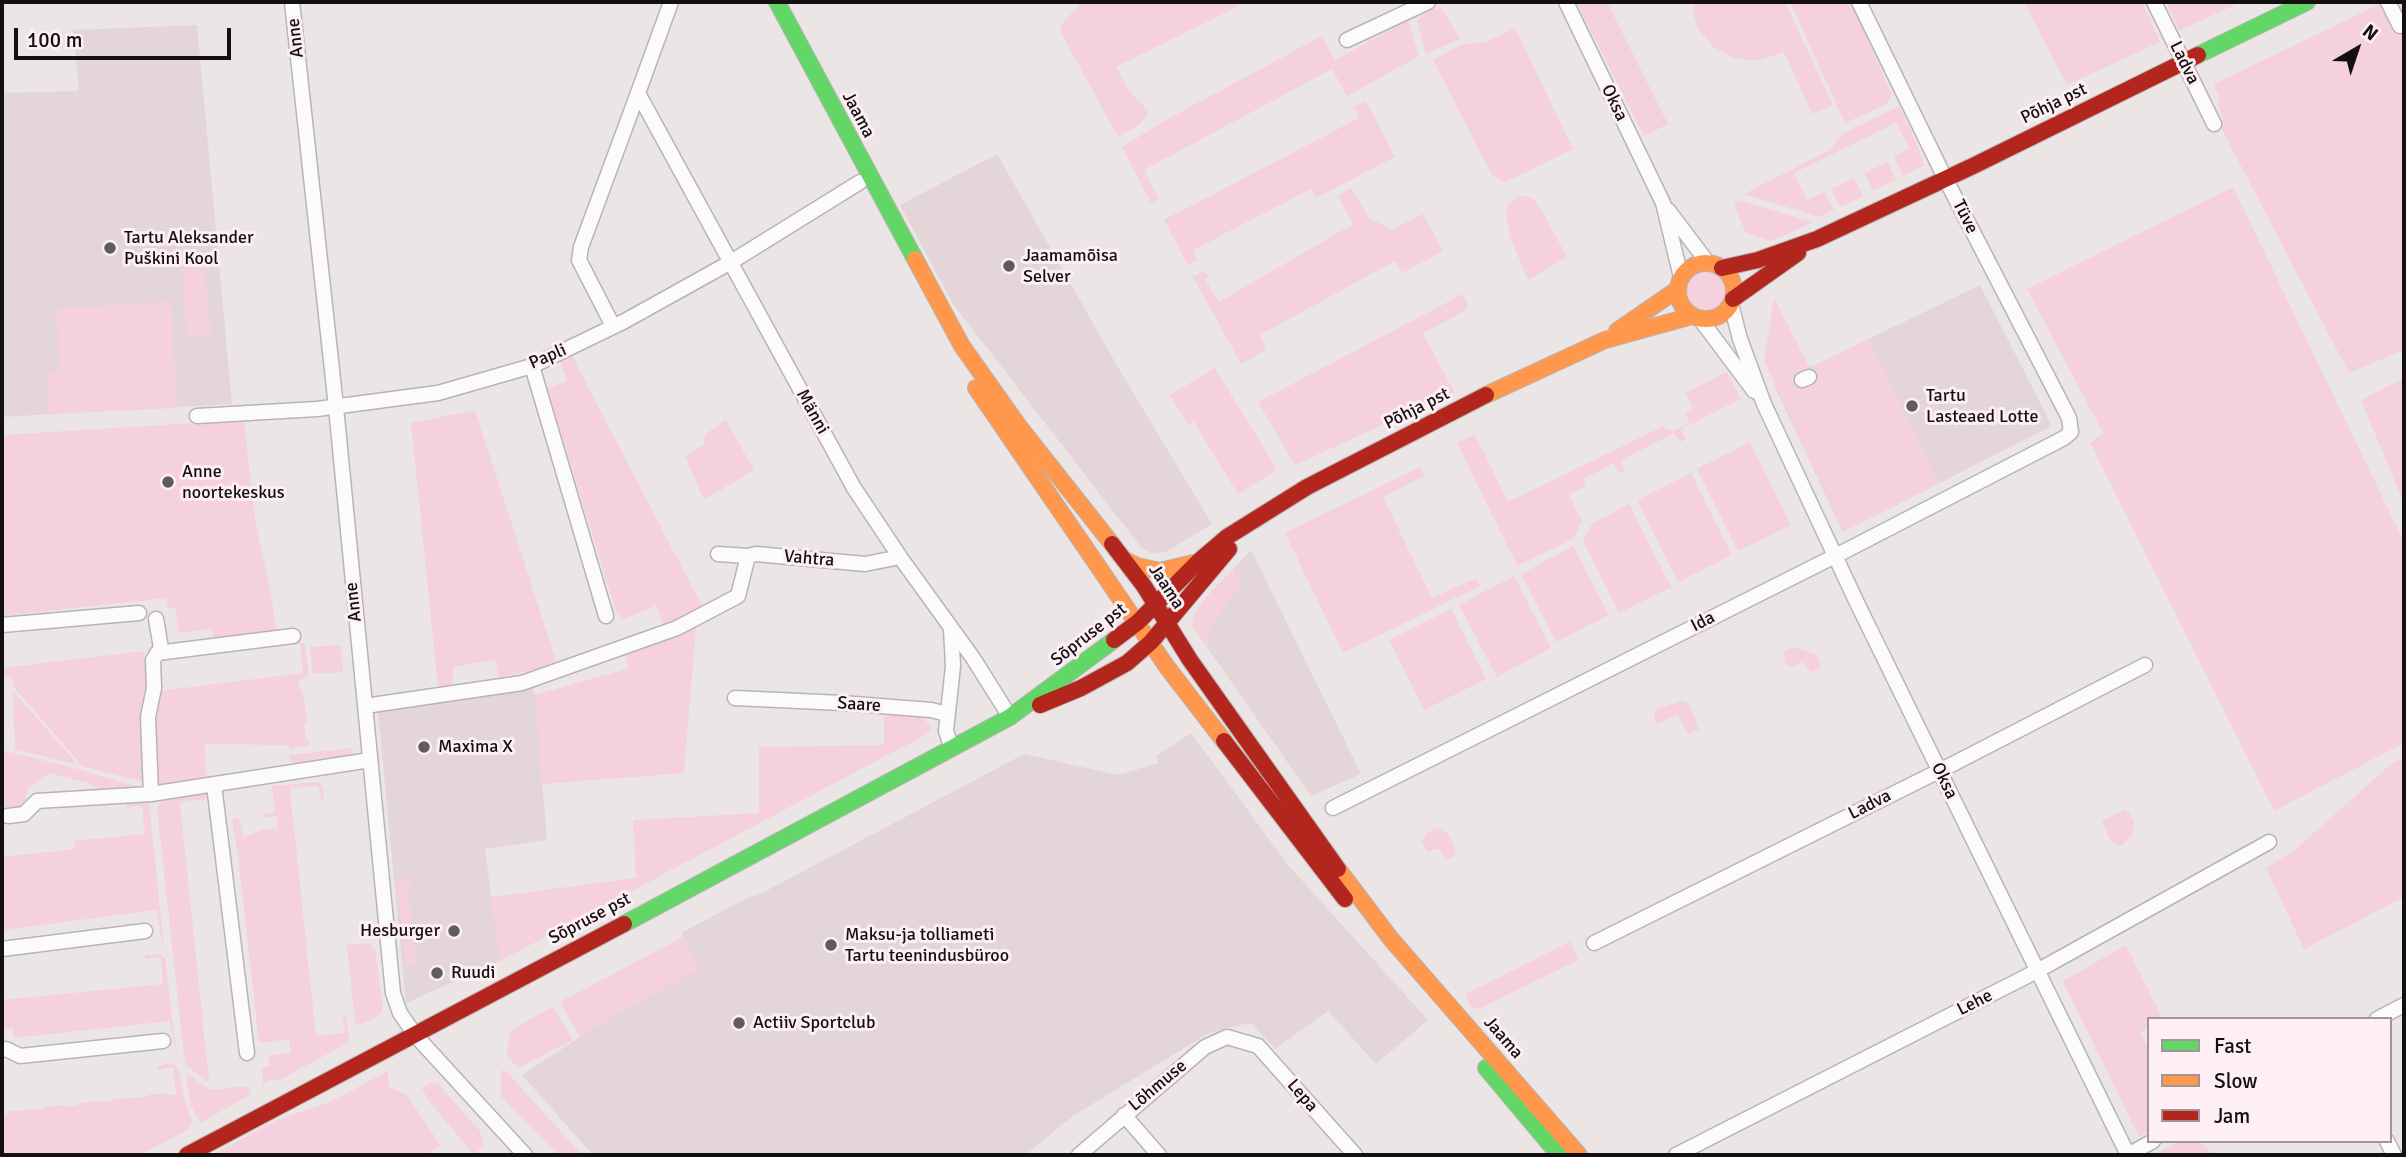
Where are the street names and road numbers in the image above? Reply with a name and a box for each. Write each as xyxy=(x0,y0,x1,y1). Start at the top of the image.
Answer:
street label: Anne xyxy=(283,17,309,59)
street label: Ladva xyxy=(2164,38,2204,88)
street label: Põhja pst xyxy=(2018,79,2090,129)
street label: Oksa xyxy=(1596,81,1632,125)
street label: Jaama xyxy=(837,88,879,142)
street label: Tüve xyxy=(1947,197,1983,237)
street label: Papli xyxy=(526,340,570,374)
street label: Põhja pst xyxy=(1381,383,1453,435)
street label: Männi xyxy=(791,386,833,438)
street label: Vahtra xyxy=(783,546,835,572)
street label: Jaama xyxy=(1144,560,1188,614)
street label: Anne xyxy=(341,581,367,623)
street label: Sõpruse pst xyxy=(1047,599,1131,671)
street label: Ida xyxy=(1687,607,1719,637)
street label: Saare xyxy=(837,693,881,717)
street label: Oksa xyxy=(1926,759,1962,803)
street label: Ladva xyxy=(1845,785,1895,825)
street label: Sõpruse pst xyxy=(545,888,635,950)
street label: Lehe xyxy=(1954,985,1996,1021)
street label: Jaama xyxy=(1479,1012,1527,1064)
street label: Lõhmuse xyxy=(1125,1055,1191,1117)
street label: Lepa xyxy=(1282,1075,1322,1117)

